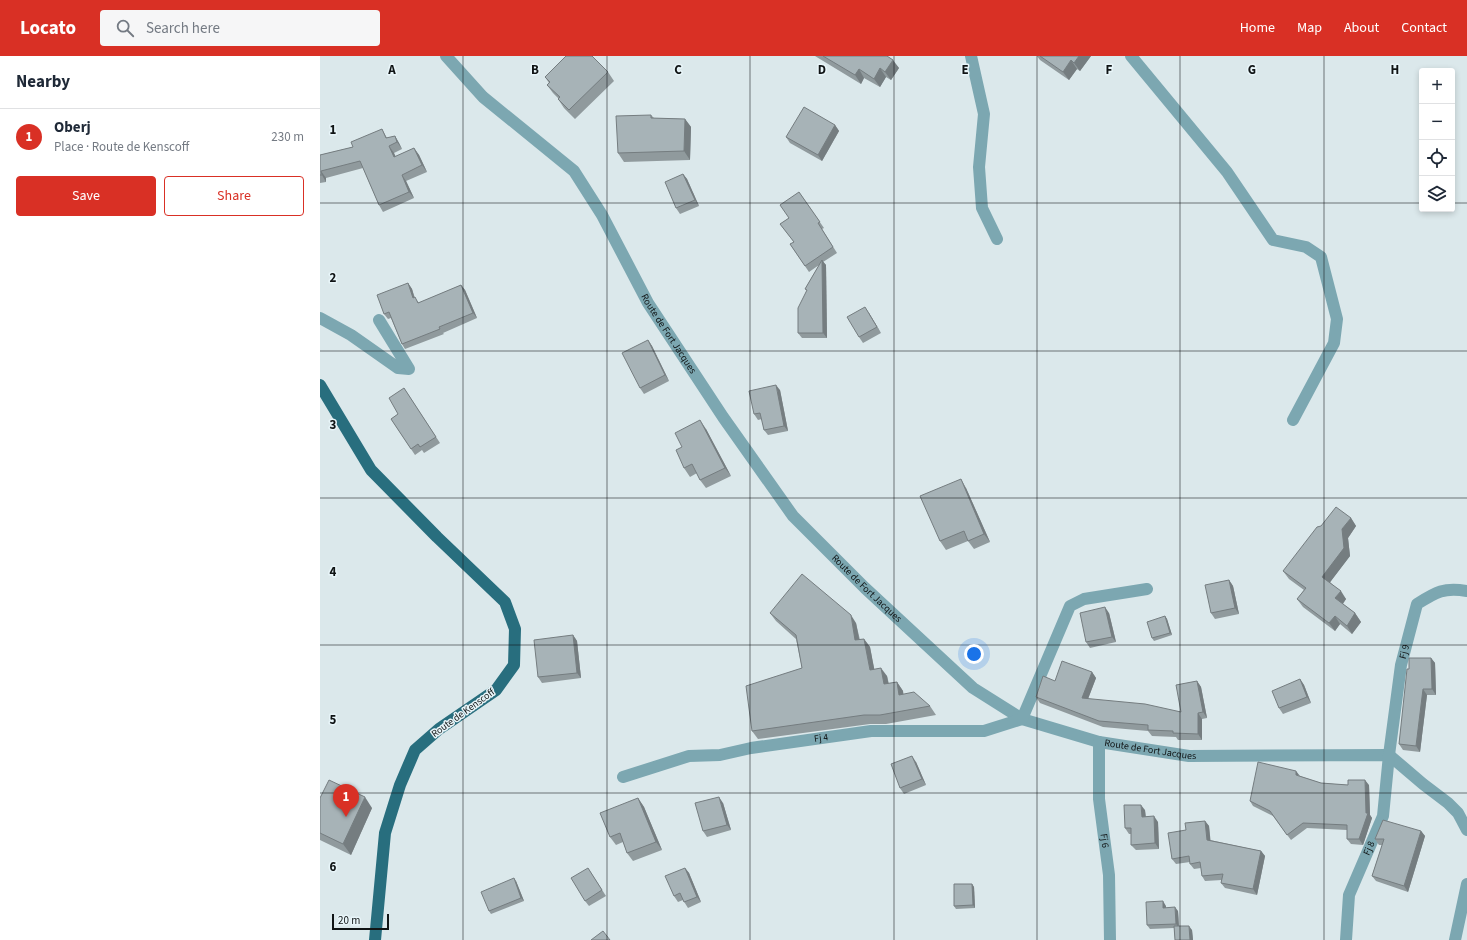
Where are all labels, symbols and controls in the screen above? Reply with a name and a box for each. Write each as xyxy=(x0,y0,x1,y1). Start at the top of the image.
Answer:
search box xyxy=(100,10,380,46)
text: Locato xyxy=(20,15,76,42)
icon: search xyxy=(114,17,136,39)
text: Search here xyxy=(146,18,220,39)
text: Home xyxy=(1240,18,1275,38)
text: Map xyxy=(1297,18,1322,38)
text: About xyxy=(1344,18,1379,38)
text: Contact xyxy=(1401,18,1447,38)
text: A xyxy=(387,61,396,79)
text: B xyxy=(531,61,539,79)
text: C xyxy=(674,61,682,79)
text: D xyxy=(818,61,826,79)
text: E xyxy=(961,61,969,79)
text: F xyxy=(1106,61,1113,79)
text: G xyxy=(1248,61,1256,79)
text: H xyxy=(1391,61,1399,79)
map controls xyxy=(1419,68,1455,212)
button: + xyxy=(1419,68,1455,104)
text: Nearby xyxy=(16,70,70,94)
button: − xyxy=(1419,104,1455,140)
text: Oberj xyxy=(54,117,91,138)
text: 1 xyxy=(330,121,337,139)
text: 1 xyxy=(26,128,32,146)
text: 230 m xyxy=(271,128,304,146)
text: Place · Route de Kenscoff xyxy=(54,138,189,156)
button: locate xyxy=(1419,140,1455,176)
button: Save xyxy=(16,176,156,216)
button: Share xyxy=(164,176,304,216)
button: layers xyxy=(1419,176,1455,212)
text: 2 xyxy=(330,269,337,287)
street label: Route de Fort Jacques xyxy=(637,291,700,377)
text: 3 xyxy=(330,416,337,434)
street label: Route de Fort Jacques xyxy=(828,551,905,626)
text: 4 xyxy=(330,563,337,581)
street label: Fj 9 xyxy=(1396,643,1413,660)
your location xyxy=(964,644,984,664)
street label: Route de Kenscoff xyxy=(429,685,498,741)
text: 5 xyxy=(330,711,337,729)
street label: Fj 4 xyxy=(813,730,829,746)
street label: Route de Fort Jacques xyxy=(1103,736,1196,763)
pin: 1 xyxy=(333,784,359,817)
street label: Fj 6 xyxy=(1097,833,1112,849)
street label: Fj 8 xyxy=(1360,839,1378,858)
text: 6 xyxy=(330,858,337,876)
scale bar xyxy=(332,912,389,931)
text: 20 m xyxy=(338,913,360,928)

